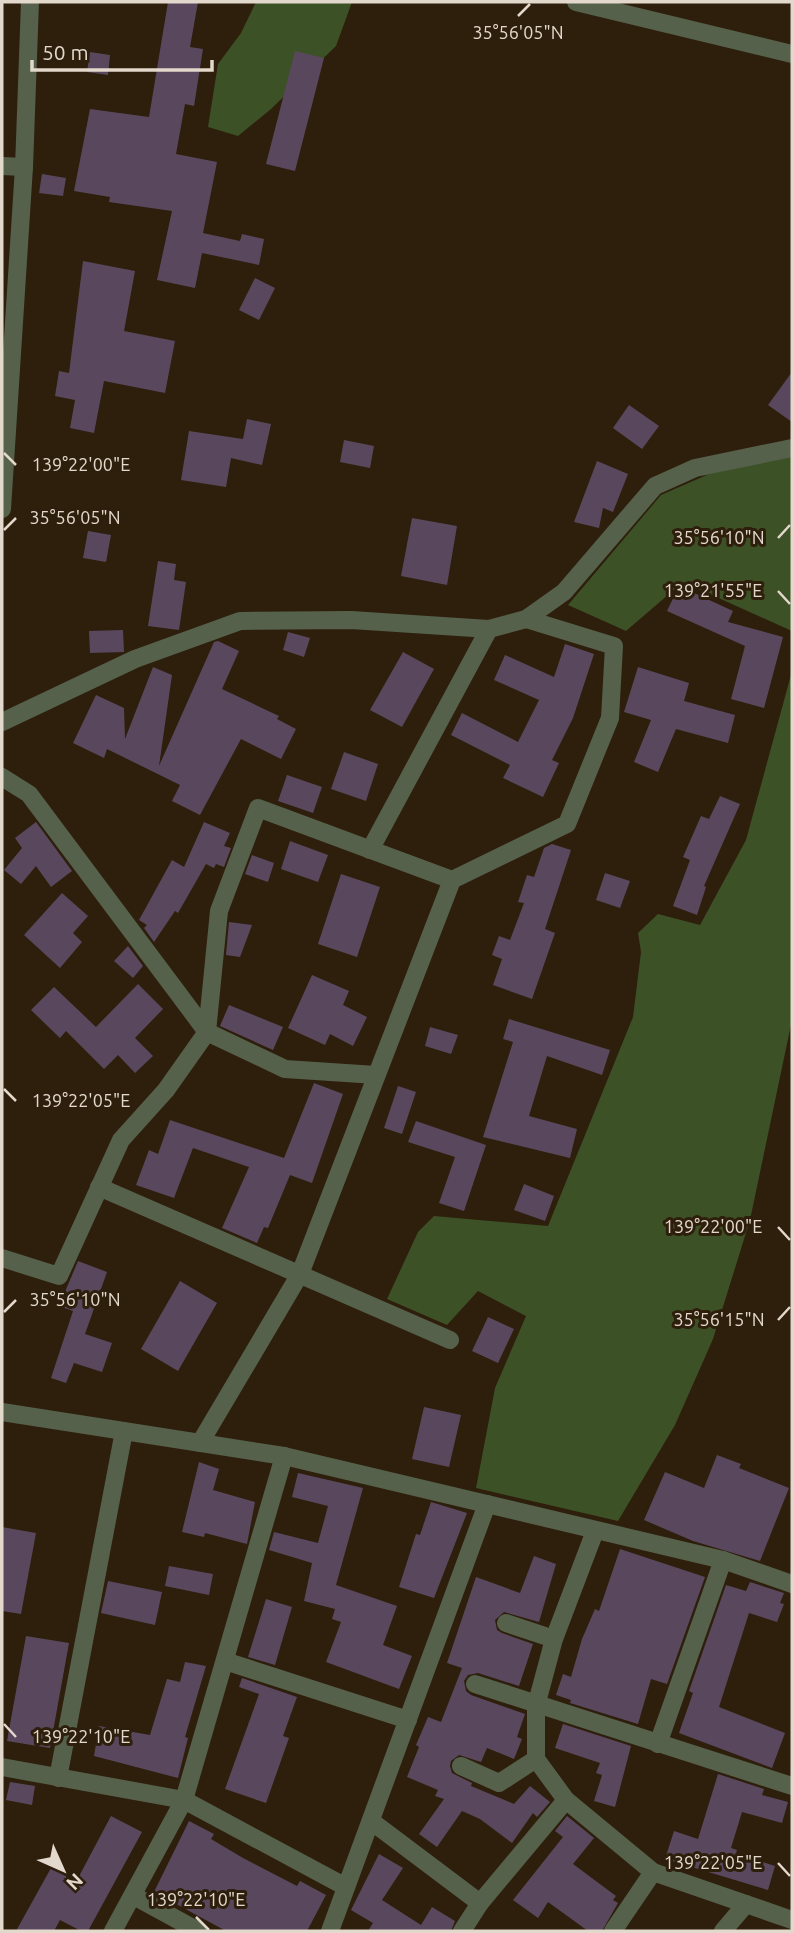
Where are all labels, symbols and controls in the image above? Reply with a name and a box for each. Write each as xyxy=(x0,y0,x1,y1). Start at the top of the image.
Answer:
text: 35°56'05"N xyxy=(472,22,564,42)
scale bar xyxy=(32,28,212,72)
text: 50 m xyxy=(42,40,89,64)
text: 139°22'00"E xyxy=(32,454,130,474)
text: 35°56'05"N xyxy=(29,507,121,527)
text: 35°56'10"N xyxy=(673,527,765,547)
text: 139°21'55"E xyxy=(664,580,762,600)
text: 139°22'05"E xyxy=(32,1090,130,1110)
text: 139°22'00"E xyxy=(664,1216,762,1236)
text: 35°56'10"N xyxy=(29,1289,121,1309)
text: 35°56'15"N xyxy=(673,1309,765,1329)
text: 139°22'10"E xyxy=(32,1726,130,1746)
north arrow xyxy=(28,1835,98,1905)
text: 139°22'05"E xyxy=(664,1852,762,1872)
text: N xyxy=(62,1869,88,1895)
text: 139°22'10"E xyxy=(147,1889,245,1909)

